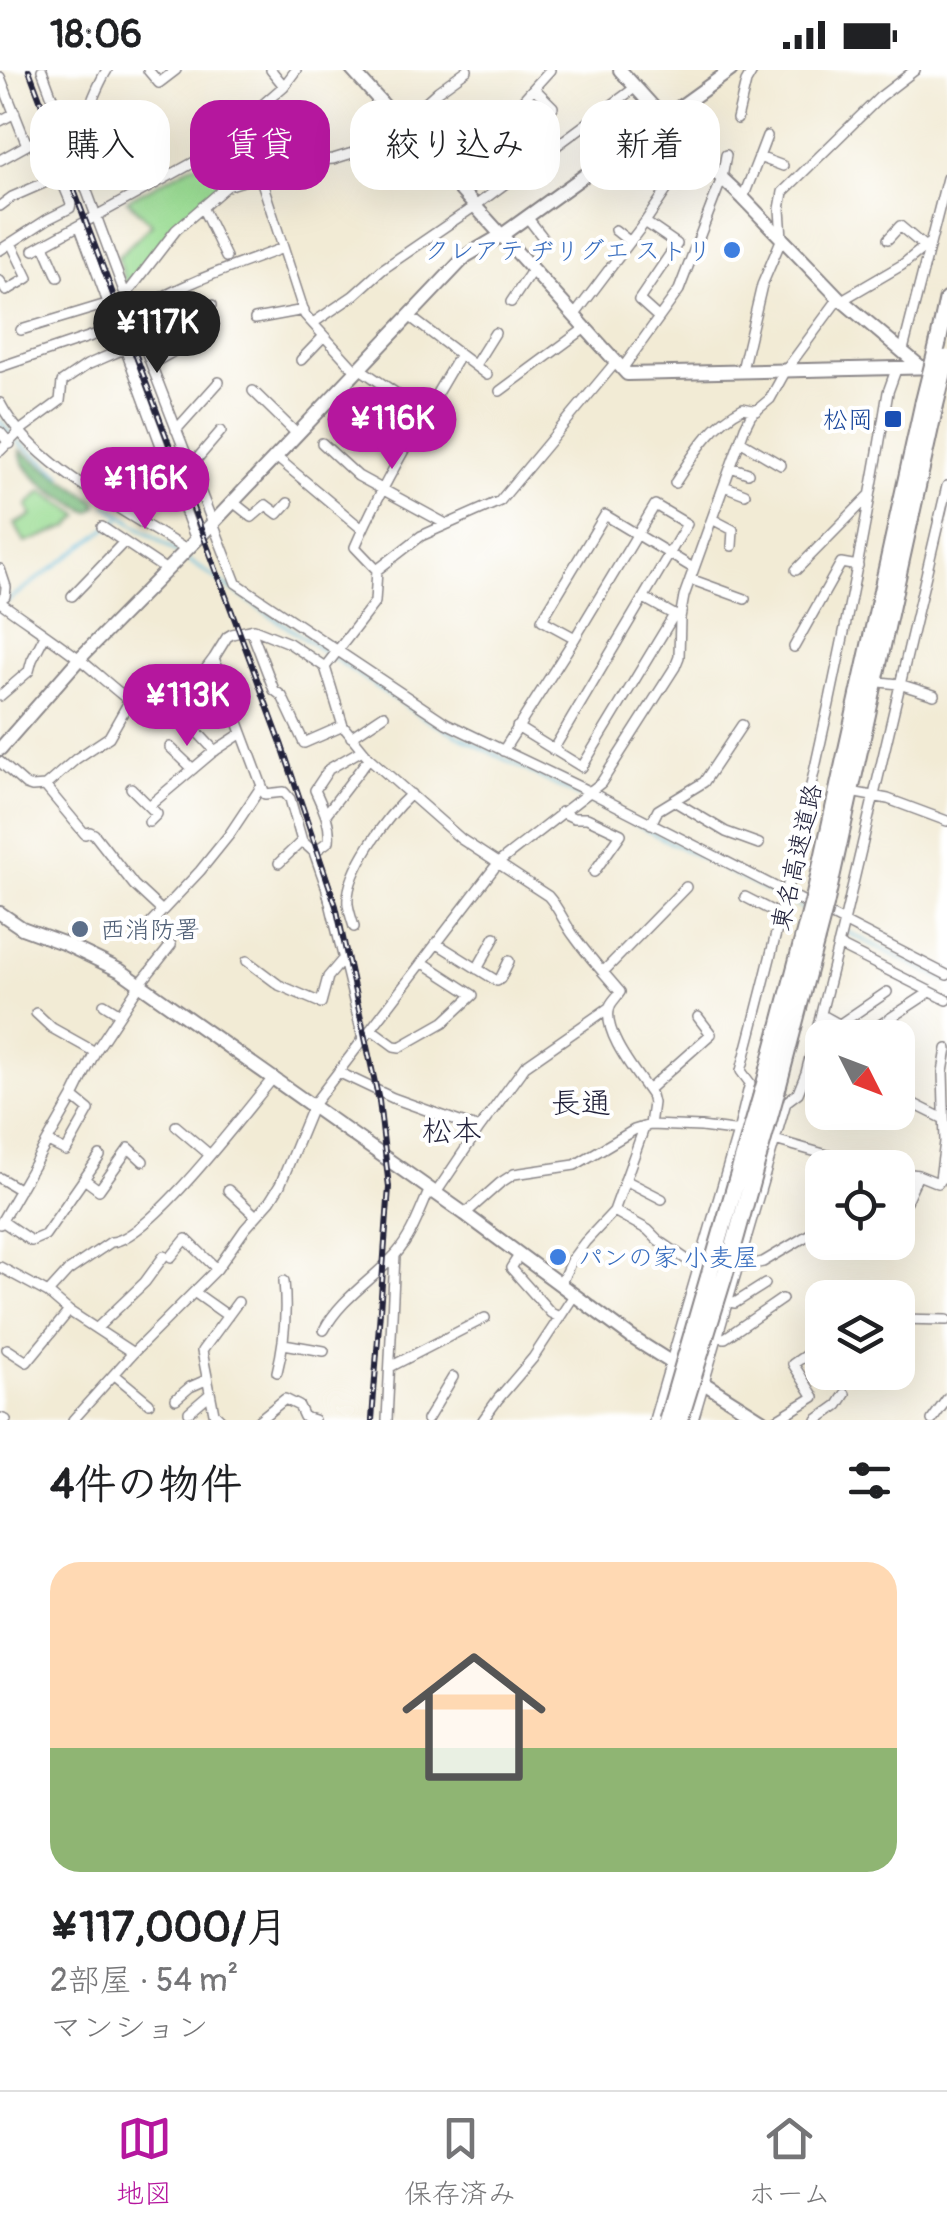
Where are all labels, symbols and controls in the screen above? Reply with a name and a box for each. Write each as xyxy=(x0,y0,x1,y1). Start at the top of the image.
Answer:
text: 18:06 xyxy=(50,11,142,59)
chip: 購入 xyxy=(30,100,170,190)
chip: 賃貸 xyxy=(190,100,330,190)
chip: 絞り込み xyxy=(350,100,560,190)
chip: 新着 xyxy=(580,100,720,190)
place label: クレアテ ヂリグエ ストリ xyxy=(424,236,712,267)
marker: クレアテ ヂリグエ ストリ xyxy=(721,239,743,261)
pin: ¥117K xyxy=(87,291,227,376)
text: ¥117K xyxy=(115,303,199,343)
pin: ¥116K xyxy=(322,387,462,472)
text: ¥116K xyxy=(349,399,435,439)
place label: 松岡 xyxy=(823,405,873,436)
marker: 松岡 xyxy=(882,408,904,430)
pin: ¥116K xyxy=(75,447,215,532)
text: ¥116K xyxy=(102,459,188,499)
pin: ¥113K xyxy=(117,664,257,749)
text: ¥113K xyxy=(145,676,229,716)
street label: 東名高速道路 xyxy=(765,781,829,934)
place label: 西消防署 xyxy=(100,915,200,946)
marker: 西消防署 xyxy=(69,918,91,940)
north arrow xyxy=(805,1020,915,1130)
map controls xyxy=(805,1020,915,1390)
district label: 長通 xyxy=(551,1085,611,1122)
district label: 松本 xyxy=(422,1113,482,1150)
button: locate xyxy=(805,1150,915,1260)
place label: パンの家 小麦屋 xyxy=(578,1243,758,1274)
marker: パンの家 小麦屋 xyxy=(547,1246,569,1268)
button: layers xyxy=(805,1280,915,1390)
icon: filters xyxy=(842,1453,897,1508)
text: 4件の物件 xyxy=(50,1459,242,1511)
icon: home xyxy=(384,1627,564,1807)
text: ¥117,000/月 xyxy=(50,1902,288,1954)
text: 2部屋 · 54 m² xyxy=(50,1961,238,2001)
text: マンション xyxy=(50,2008,209,2048)
tab: 地図 xyxy=(116,2111,172,2212)
tab: 保存済み xyxy=(404,2111,516,2212)
tab: ホーム xyxy=(748,2111,831,2212)

